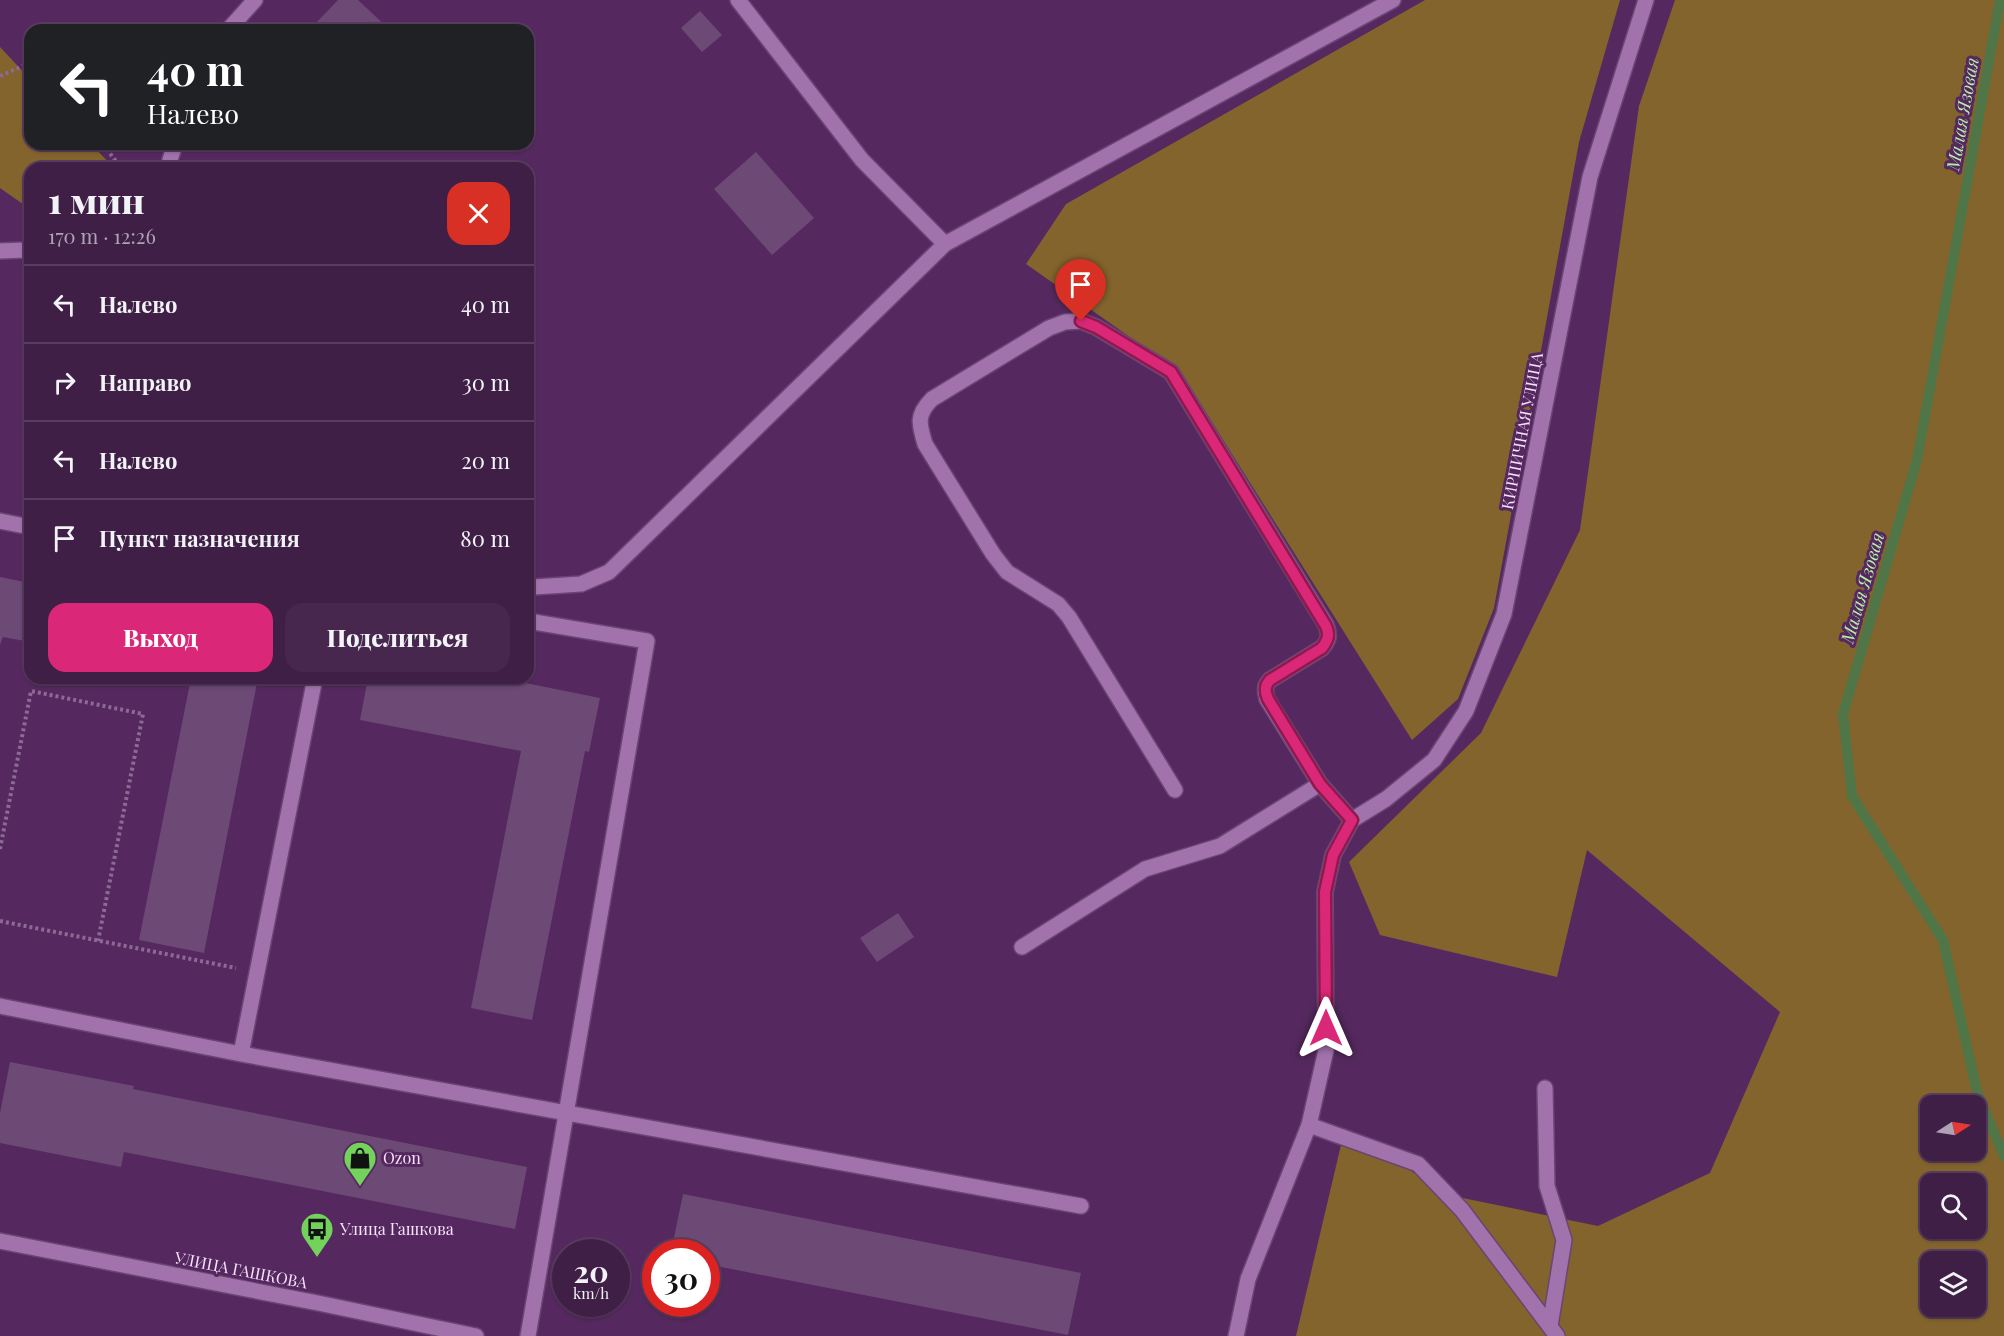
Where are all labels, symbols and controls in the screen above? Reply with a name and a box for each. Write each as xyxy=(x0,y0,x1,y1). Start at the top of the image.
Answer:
text: 40 m xyxy=(147,41,244,97)
icon: left xyxy=(48,48,126,126)
water label: Малая Язовая xyxy=(1940,56,1984,173)
text: Налево xyxy=(147,95,239,131)
text: 1 мин xyxy=(48,175,145,223)
button: close xyxy=(447,182,510,245)
text: 170 m · 12:26 xyxy=(48,222,156,249)
pin xyxy=(1055,259,1106,321)
icon: arrive xyxy=(1064,268,1097,301)
icon: left xyxy=(48,288,81,321)
text: Налево xyxy=(99,289,177,319)
text: 40 m xyxy=(461,289,510,319)
street label: КИРПИЧНАЯ УЛИЦА xyxy=(1496,350,1547,511)
icon: right xyxy=(48,366,81,399)
text: Направо xyxy=(99,367,192,397)
text: 30 m xyxy=(462,367,510,397)
icon: left xyxy=(48,444,81,477)
text: Налево xyxy=(99,445,177,475)
text: 20 m xyxy=(461,445,510,475)
icon: arrive xyxy=(48,522,81,555)
text: Пункт назначения xyxy=(99,523,300,553)
text: 80 m xyxy=(460,523,510,553)
water label: Малая Язовая xyxy=(1834,530,1889,647)
button: Выход xyxy=(48,603,273,672)
button: Поделиться xyxy=(285,603,510,672)
position arrow xyxy=(1294,996,1358,1060)
north arrow xyxy=(1920,1095,1986,1161)
map controls xyxy=(1920,1095,1986,1317)
shop icon: Ozon xyxy=(342,1140,378,1187)
place label: Ozon xyxy=(383,1147,421,1168)
button: search xyxy=(1920,1173,1986,1239)
bus stop icon: Улица Гашкова xyxy=(299,1211,335,1258)
place label: Улица Гашкова xyxy=(339,1218,454,1239)
speed limit sign: 30 xyxy=(642,1239,720,1317)
street label: УЛИЦА ГАШКОВА xyxy=(172,1246,310,1293)
text: 20 xyxy=(573,1251,609,1291)
button: layers xyxy=(1920,1251,1986,1317)
text: km/h xyxy=(573,1283,609,1303)

